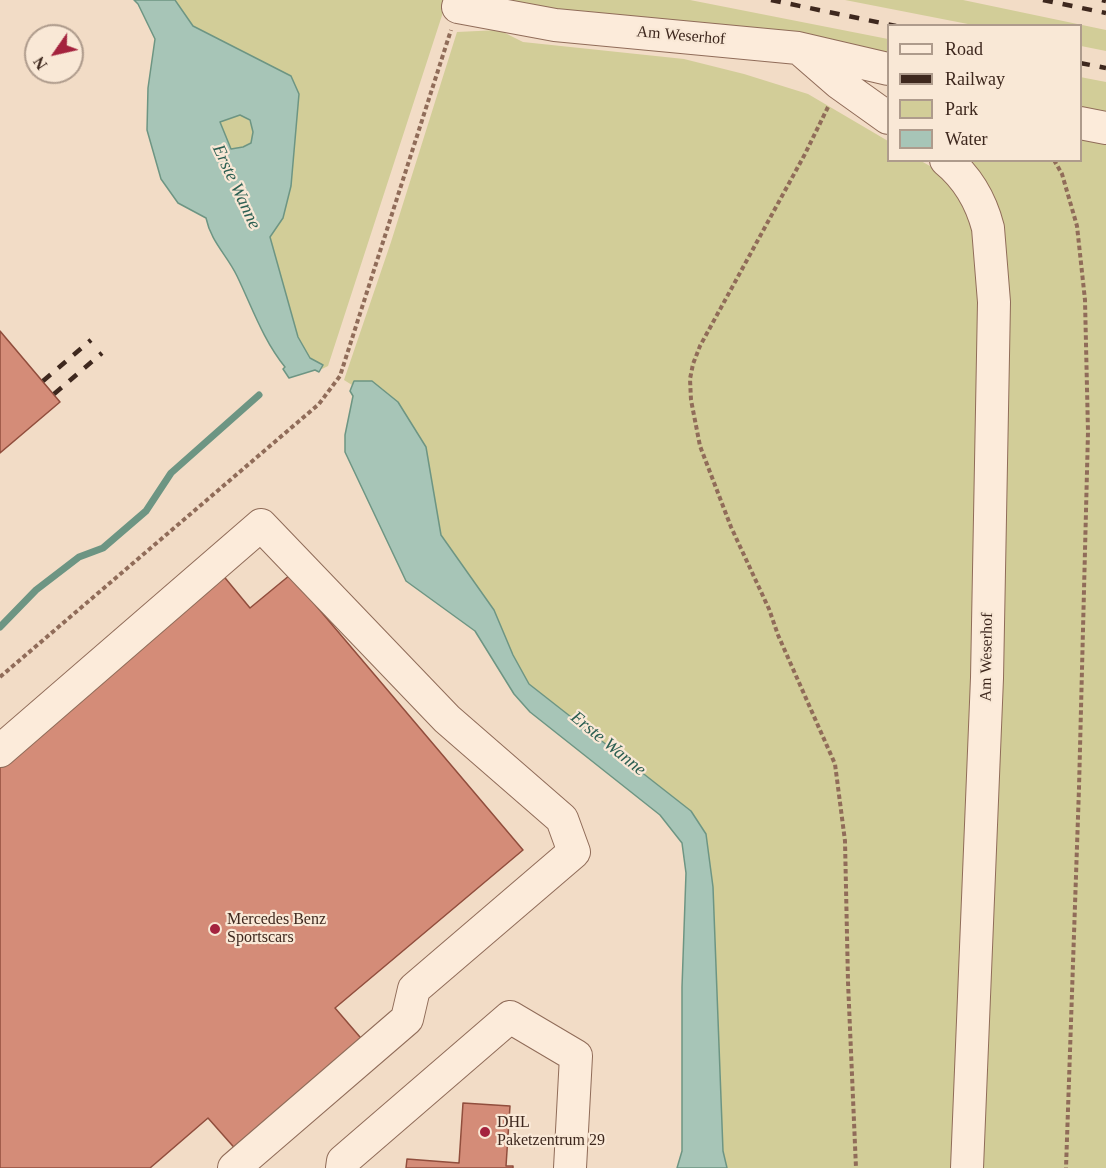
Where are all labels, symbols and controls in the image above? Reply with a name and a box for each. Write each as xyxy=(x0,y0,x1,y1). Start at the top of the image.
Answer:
street label: Am Weserhof xyxy=(636,23,726,49)
north arrow xyxy=(24,24,84,84)
legend xyxy=(887,24,1082,162)
text: Road xyxy=(945,39,983,59)
text: N xyxy=(30,54,51,73)
text: Railway xyxy=(945,69,1005,89)
text: Park xyxy=(945,99,978,119)
text: Water xyxy=(945,129,988,149)
water label: Erste Wanne xyxy=(207,141,265,233)
street label: Am Weserhof xyxy=(977,612,997,702)
water label: Erste Wanne xyxy=(566,707,650,781)
place label: Mercedes Benz Sportscars xyxy=(227,910,326,948)
marker: Mercedes Benz Sportscars xyxy=(208,922,222,936)
place label: DHL Paketzentrum 29 xyxy=(497,1113,605,1151)
marker: DHL Paketzentrum 29 xyxy=(478,1125,492,1139)

